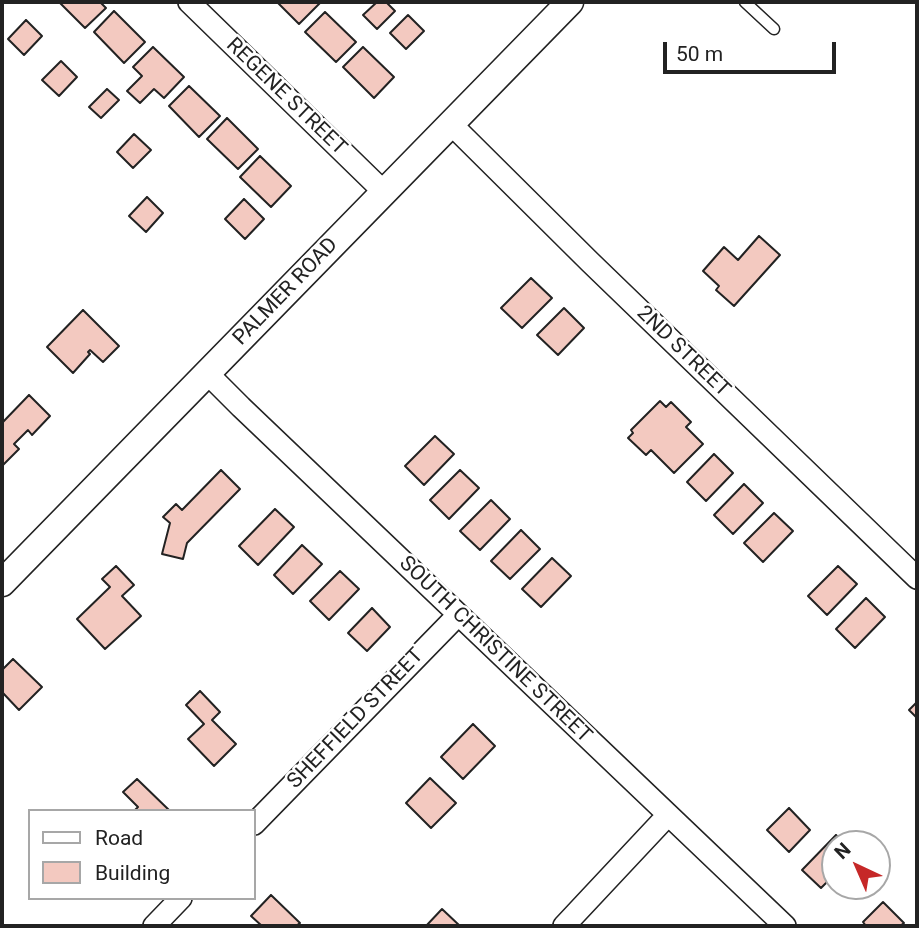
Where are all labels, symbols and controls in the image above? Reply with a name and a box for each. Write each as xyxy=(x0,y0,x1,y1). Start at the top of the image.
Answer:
scale bar xyxy=(667,28,840,72)
street label: REGENE STREET xyxy=(220,33,352,161)
text: 50 m xyxy=(676,42,723,66)
street label: PALMER ROAD xyxy=(228,233,344,351)
street label: 2ND STREET xyxy=(631,301,735,403)
street label: SOUTH CHRISTINE STREET xyxy=(393,551,597,749)
street label: SHEFFIELD STREET xyxy=(283,644,429,794)
legend xyxy=(28,809,256,900)
text: Road xyxy=(95,826,143,850)
north arrow xyxy=(821,830,891,900)
text: N xyxy=(830,838,855,864)
text: Building xyxy=(95,861,170,885)

